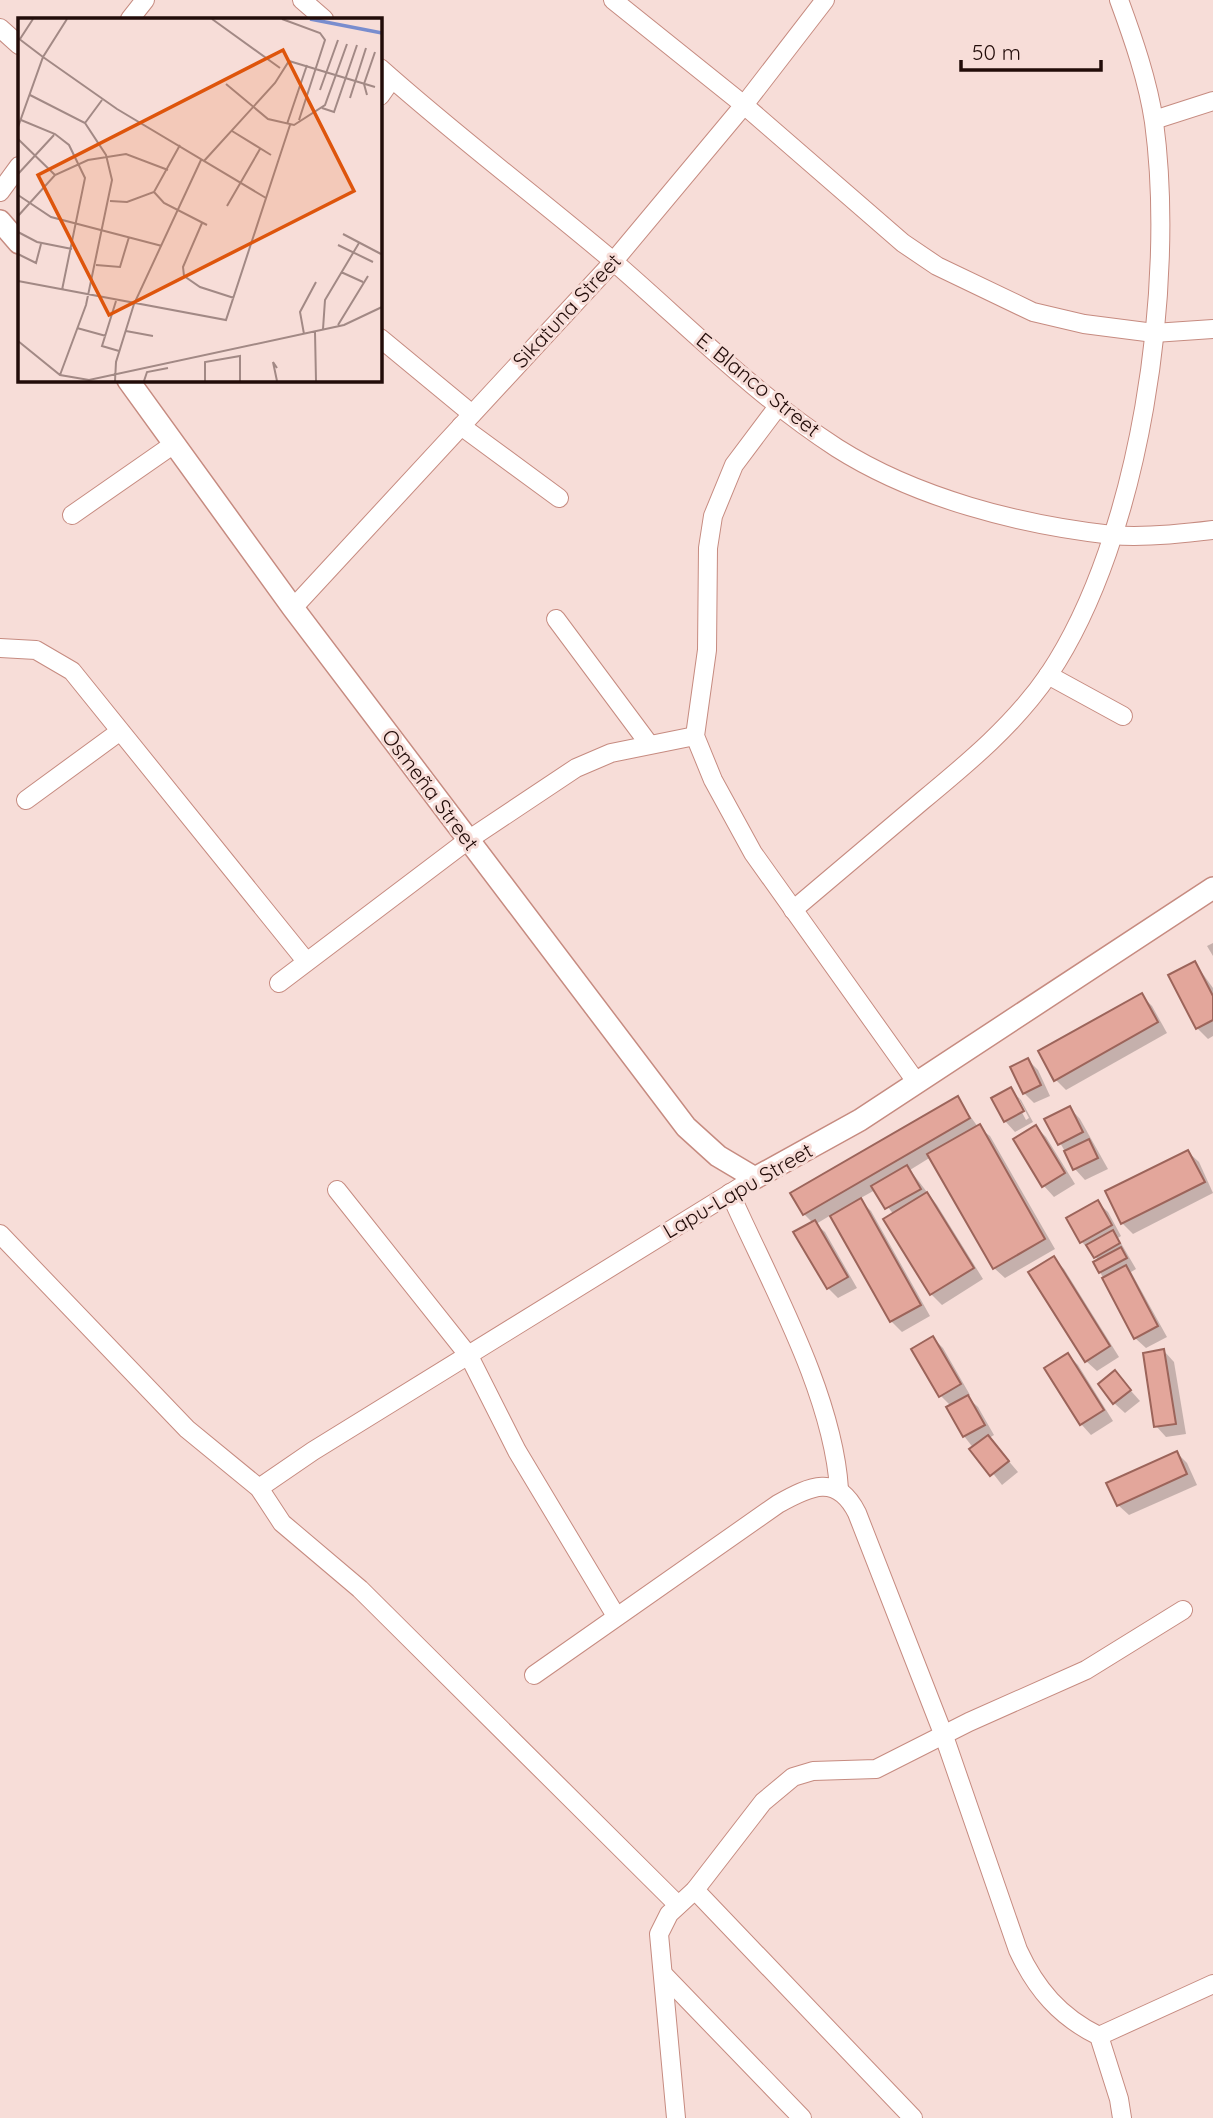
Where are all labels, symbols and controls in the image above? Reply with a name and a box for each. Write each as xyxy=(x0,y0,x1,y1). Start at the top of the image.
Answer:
inset map xyxy=(18,18,382,382)
scale bar xyxy=(961,28,1101,72)
text: 50 m xyxy=(972,39,1021,65)
street label: Sikatuna Street xyxy=(507,248,626,373)
street label: E. Blanco Street xyxy=(692,326,826,442)
street label: Osmeña Street xyxy=(377,724,485,855)
street label: Lapu-Lapu Street xyxy=(658,1137,817,1244)

